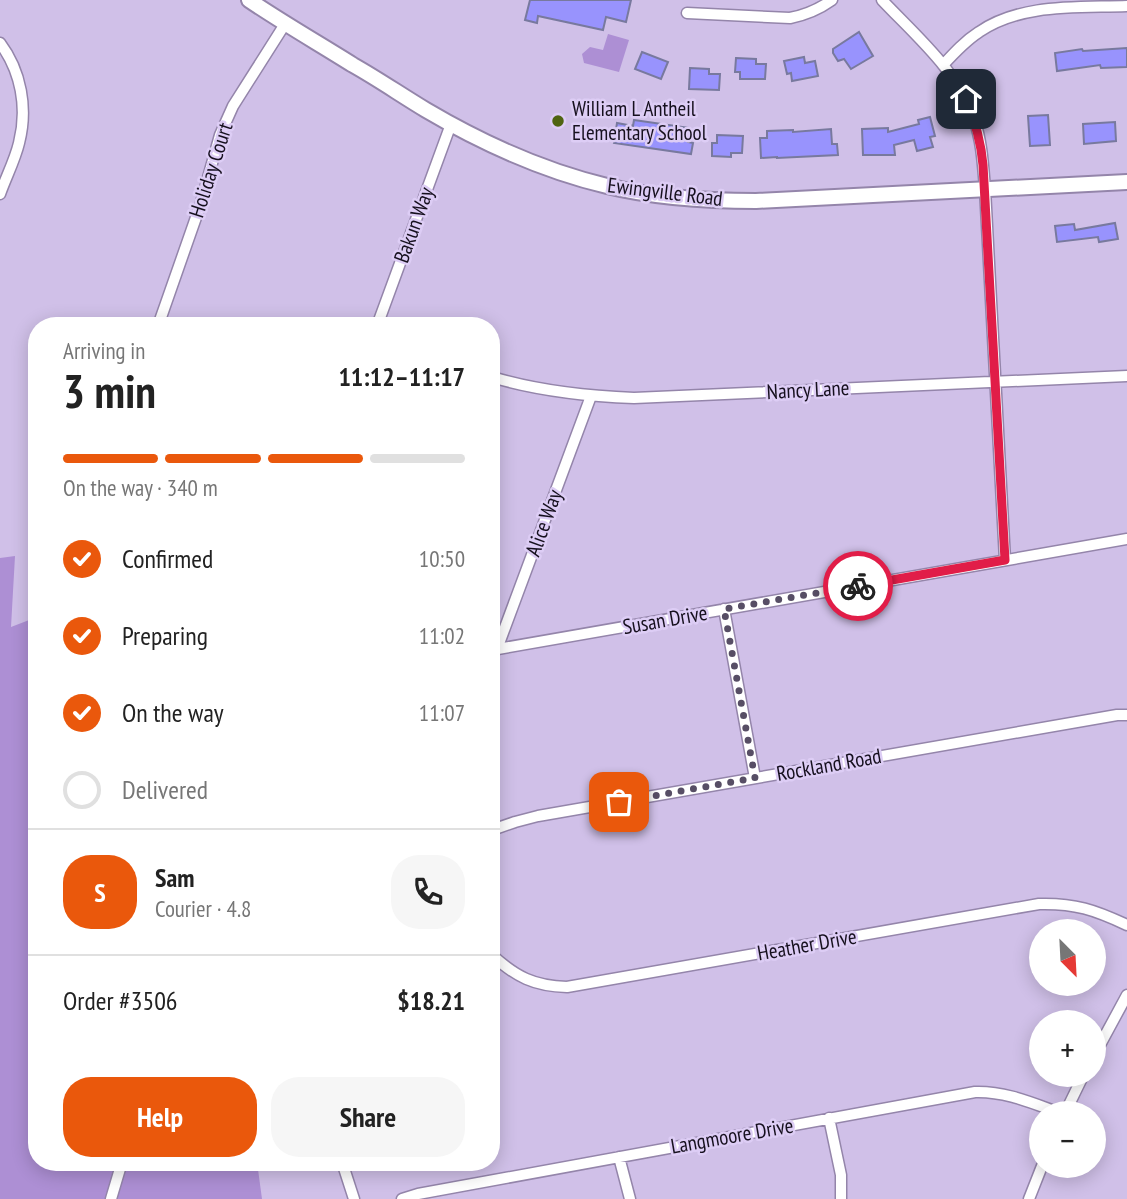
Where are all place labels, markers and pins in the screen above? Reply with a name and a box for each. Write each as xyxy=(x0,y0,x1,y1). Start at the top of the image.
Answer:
pin xyxy=(936,69,996,129)
place label: William L Antheil Elementary School xyxy=(572,95,707,146)
marker: William L Antheil Elementary School xyxy=(550,113,566,129)
pin xyxy=(589,772,649,832)

